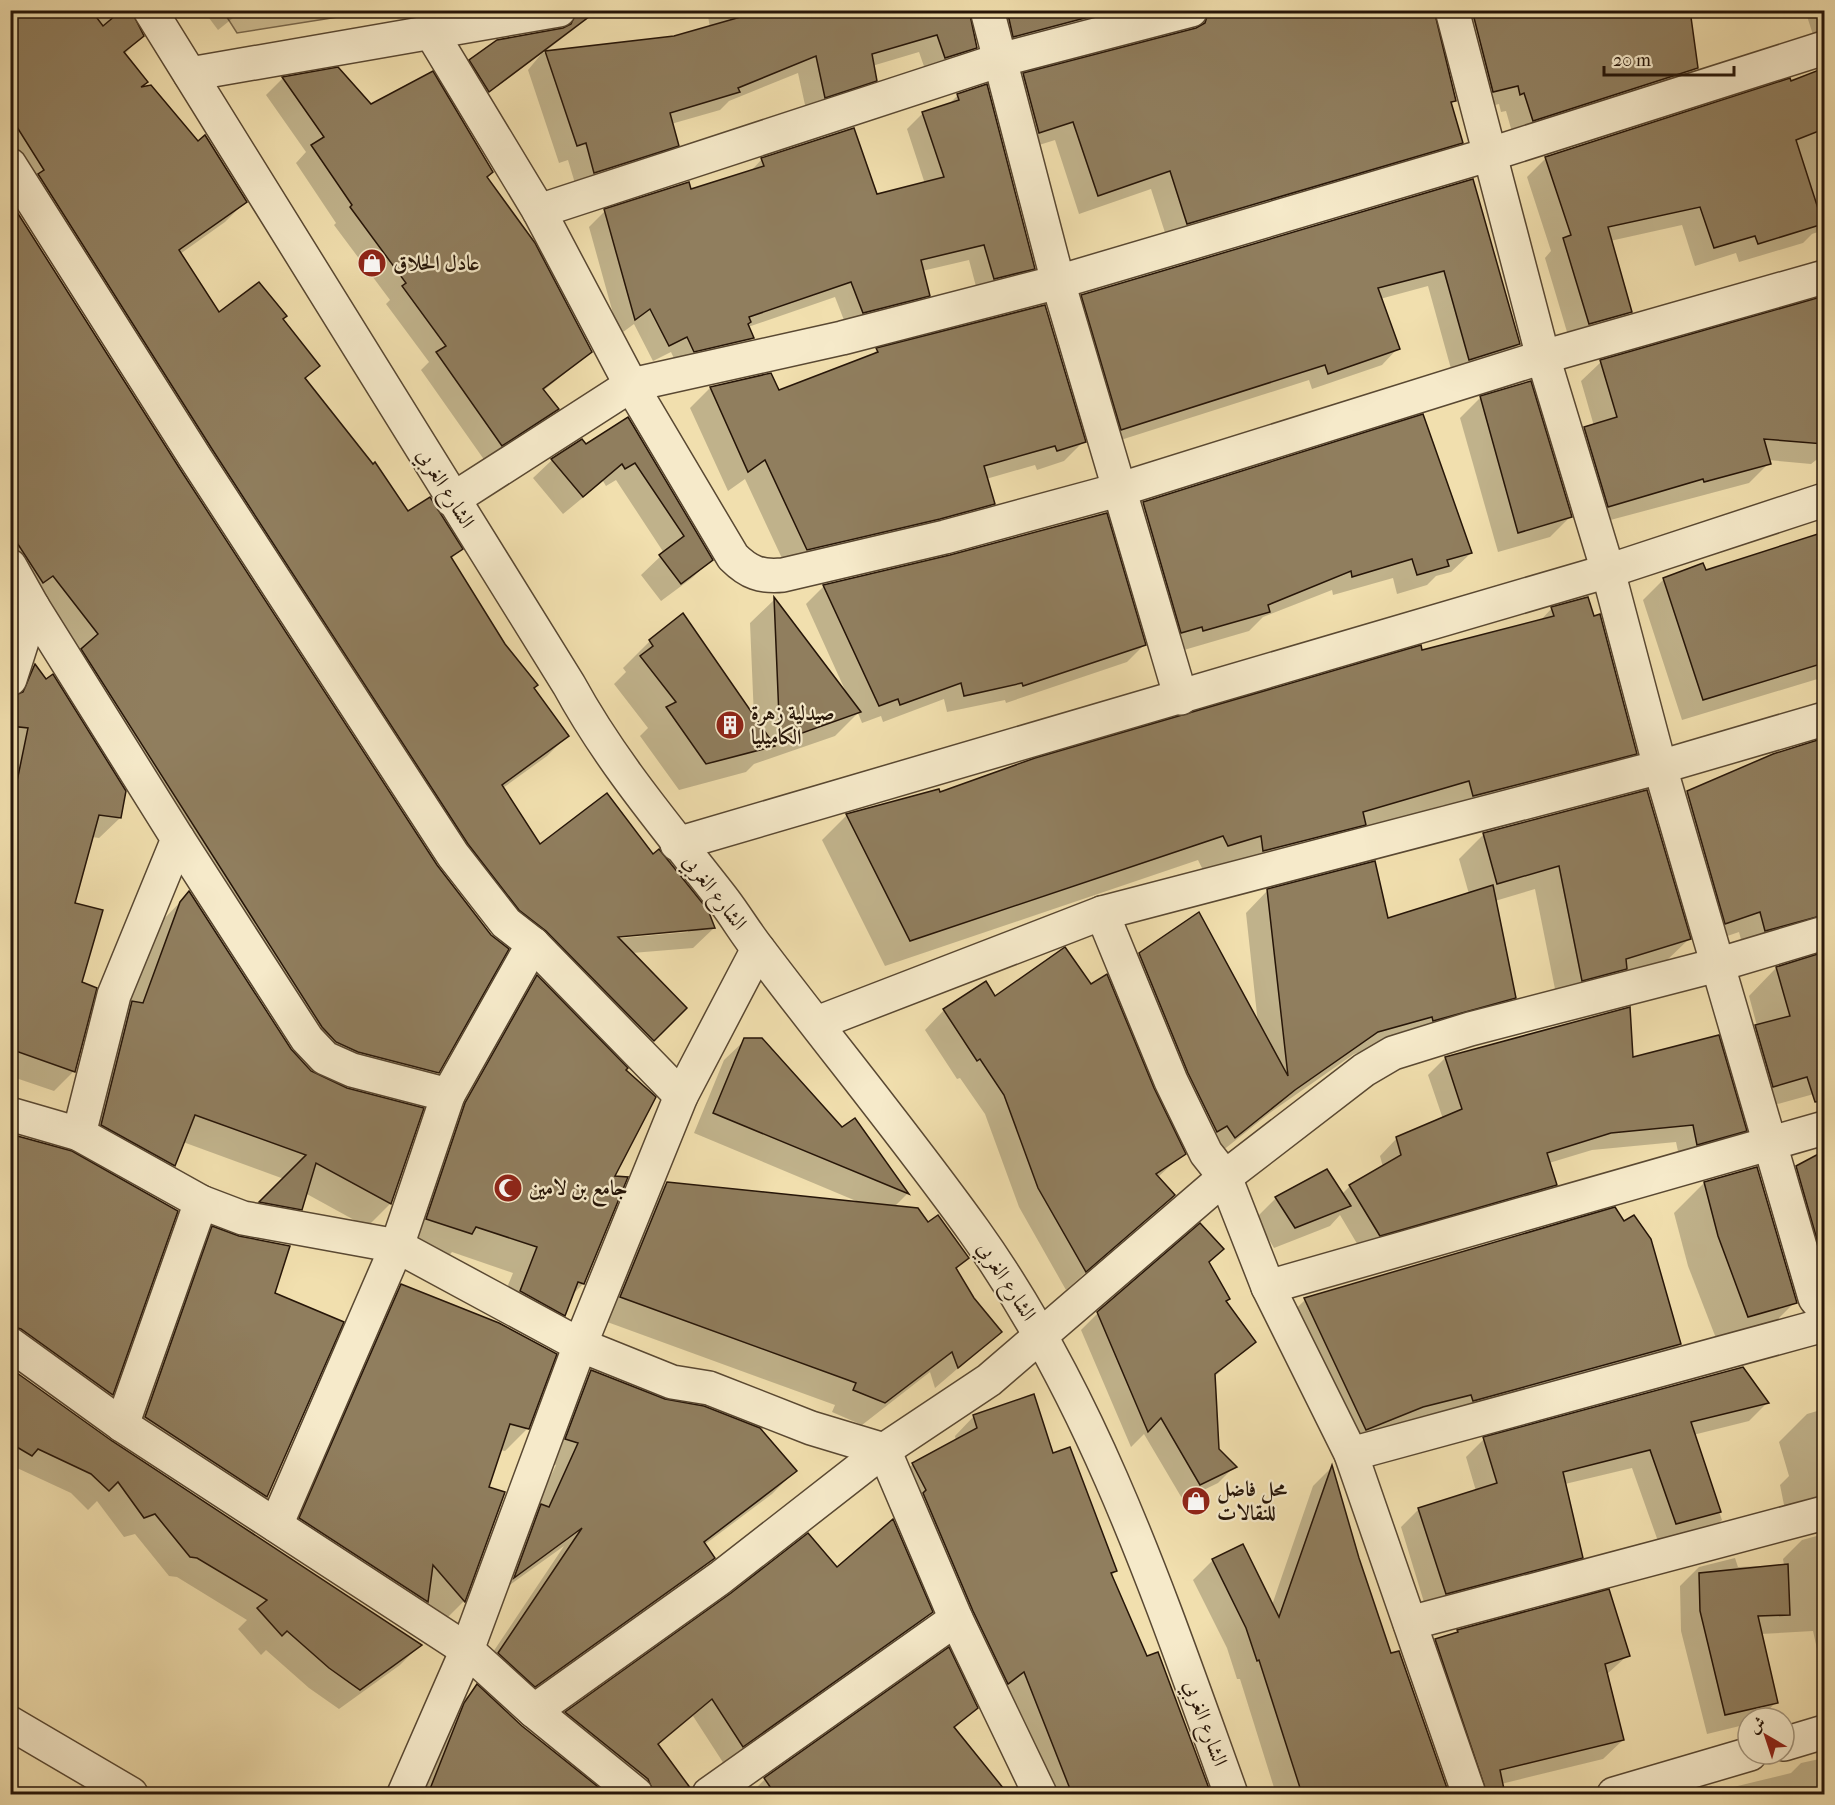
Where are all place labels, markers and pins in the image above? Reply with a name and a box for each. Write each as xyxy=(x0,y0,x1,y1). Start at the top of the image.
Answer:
shop icon: عادل الحلاق xyxy=(356,247,388,279)
place label: عادل الحلاق xyxy=(393,251,479,275)
place label: صيدلية زهرة الكاميليا xyxy=(751,701,835,749)
building icon: صيدلية زهرة الكاميليا xyxy=(714,709,746,741)
mosque icon: جامع بن لامين xyxy=(492,1172,524,1204)
place label: جامع بن لامين xyxy=(529,1176,628,1207)
place label: محل فاضل للنقالات xyxy=(1217,1477,1288,1525)
shop icon: محل فاضل للنقالات xyxy=(1180,1485,1212,1517)

